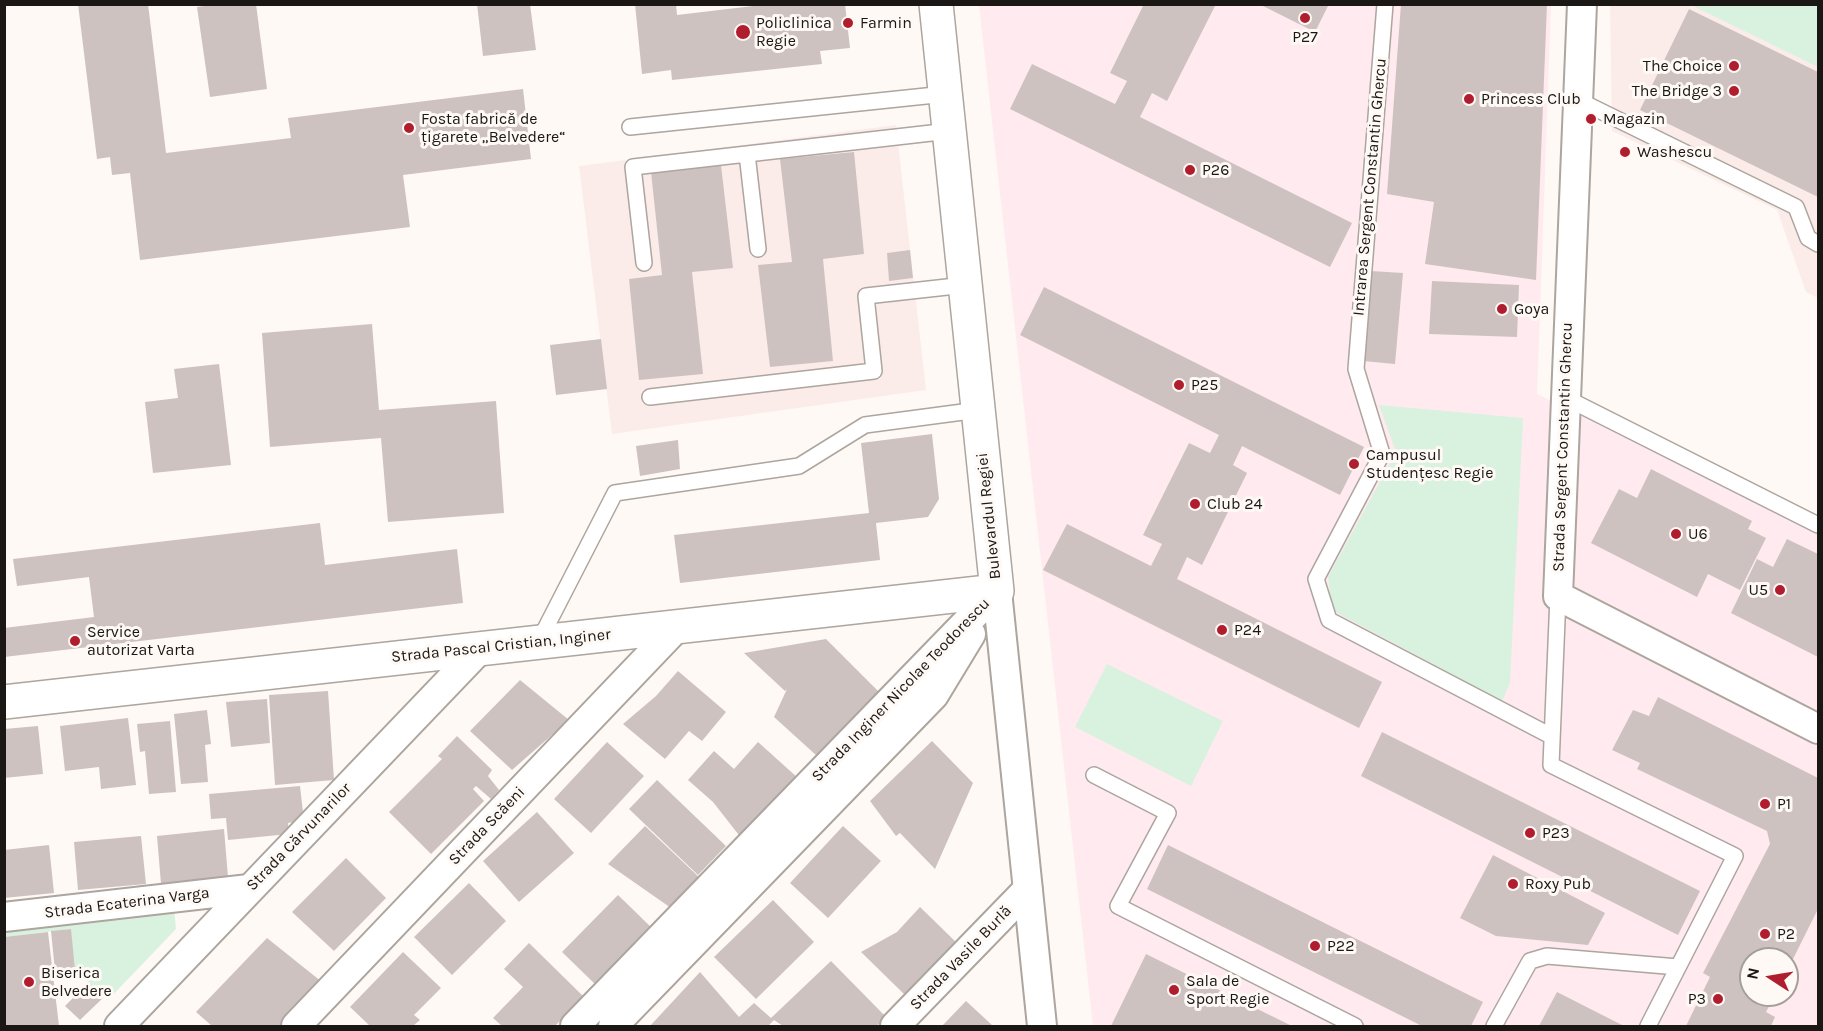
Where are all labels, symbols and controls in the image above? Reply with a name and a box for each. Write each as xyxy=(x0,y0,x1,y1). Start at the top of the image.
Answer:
marker: P27 xyxy=(1298,11,1312,25)
place label: Policlinica Regie xyxy=(756,13,832,51)
place label: Farmin xyxy=(860,13,912,33)
marker: Farmin xyxy=(841,16,855,30)
marker: Policlinica Regie xyxy=(734,23,752,41)
place label: P27 xyxy=(1292,27,1318,47)
place label: The Choice xyxy=(1643,56,1722,76)
street label: Intrarea Sergent Constantin Ghercu xyxy=(1349,57,1391,317)
marker: The Choice xyxy=(1727,59,1741,73)
place label: The Bridge 3 xyxy=(1632,81,1722,101)
marker: The Bridge 3 xyxy=(1727,84,1741,98)
place label: Princess Club xyxy=(1481,89,1581,109)
marker: Princess Club xyxy=(1462,92,1476,106)
place label: Fosta fabrică de țigarete „Belvedere“ xyxy=(421,109,566,147)
place label: Magazin xyxy=(1603,109,1665,129)
marker: Magazin xyxy=(1584,112,1598,126)
marker: Fosta fabrică de țigarete „Belvedere“ xyxy=(402,121,416,135)
place label: Washescu xyxy=(1637,142,1712,162)
marker: Washescu xyxy=(1618,145,1632,159)
place label: P26 xyxy=(1202,160,1229,180)
marker: P26 xyxy=(1183,163,1197,177)
place label: Goya xyxy=(1514,299,1549,319)
marker: Goya xyxy=(1495,302,1509,316)
street label: Strada Sergent Constantin Ghercu xyxy=(1549,322,1577,572)
place label: P25 xyxy=(1191,375,1218,395)
marker: P25 xyxy=(1172,378,1186,392)
place label: Campusul Studențesc Regie xyxy=(1366,445,1493,483)
street label: Bulevardul Regiei xyxy=(973,452,1005,580)
marker: Campusul Studențesc Regie xyxy=(1347,457,1361,471)
place label: Club 24 xyxy=(1207,494,1262,514)
marker: Club 24 xyxy=(1188,497,1202,511)
place label: U6 xyxy=(1688,524,1708,544)
marker: U6 xyxy=(1669,527,1683,541)
place label: U5 xyxy=(1749,580,1768,600)
marker: U5 xyxy=(1773,583,1787,597)
street label: Strada Inginer Nicolae Teodorescu xyxy=(808,594,994,786)
place label: P24 xyxy=(1234,620,1261,640)
place label: Service autorizat Varta xyxy=(87,622,195,660)
marker: P24 xyxy=(1215,623,1229,637)
street label: Strada Pascal Cristian, Inginer xyxy=(390,625,612,667)
marker: Service autorizat Varta xyxy=(68,634,82,648)
street label: Strada Cărvunarilor xyxy=(243,779,355,895)
street label: Strada Scăeni xyxy=(445,783,529,869)
place label: P1 xyxy=(1777,794,1791,814)
marker: P1 xyxy=(1758,797,1772,811)
place label: P23 xyxy=(1542,823,1570,843)
marker: P23 xyxy=(1523,826,1537,840)
place label: Roxy Pub xyxy=(1525,874,1591,894)
marker: Roxy Pub xyxy=(1506,877,1520,891)
street label: Strada Ecaterina Varga xyxy=(43,883,211,923)
street label: Strada Vasile Burlă xyxy=(906,902,1016,1014)
place label: P2 xyxy=(1777,924,1795,944)
marker: P2 xyxy=(1758,927,1772,941)
place label: P22 xyxy=(1327,936,1354,956)
marker: P22 xyxy=(1308,939,1322,953)
north arrow xyxy=(1739,947,1799,1007)
place label: Biserica Belvedere xyxy=(41,963,112,1001)
text: N xyxy=(1742,966,1763,981)
place label: Sala de Sport Regie xyxy=(1186,971,1269,1009)
marker: Biserica Belvedere xyxy=(22,975,36,989)
marker: Sala de Sport Regie xyxy=(1167,983,1181,997)
place label: P3 xyxy=(1688,989,1706,1009)
marker: P3 xyxy=(1711,992,1725,1006)

